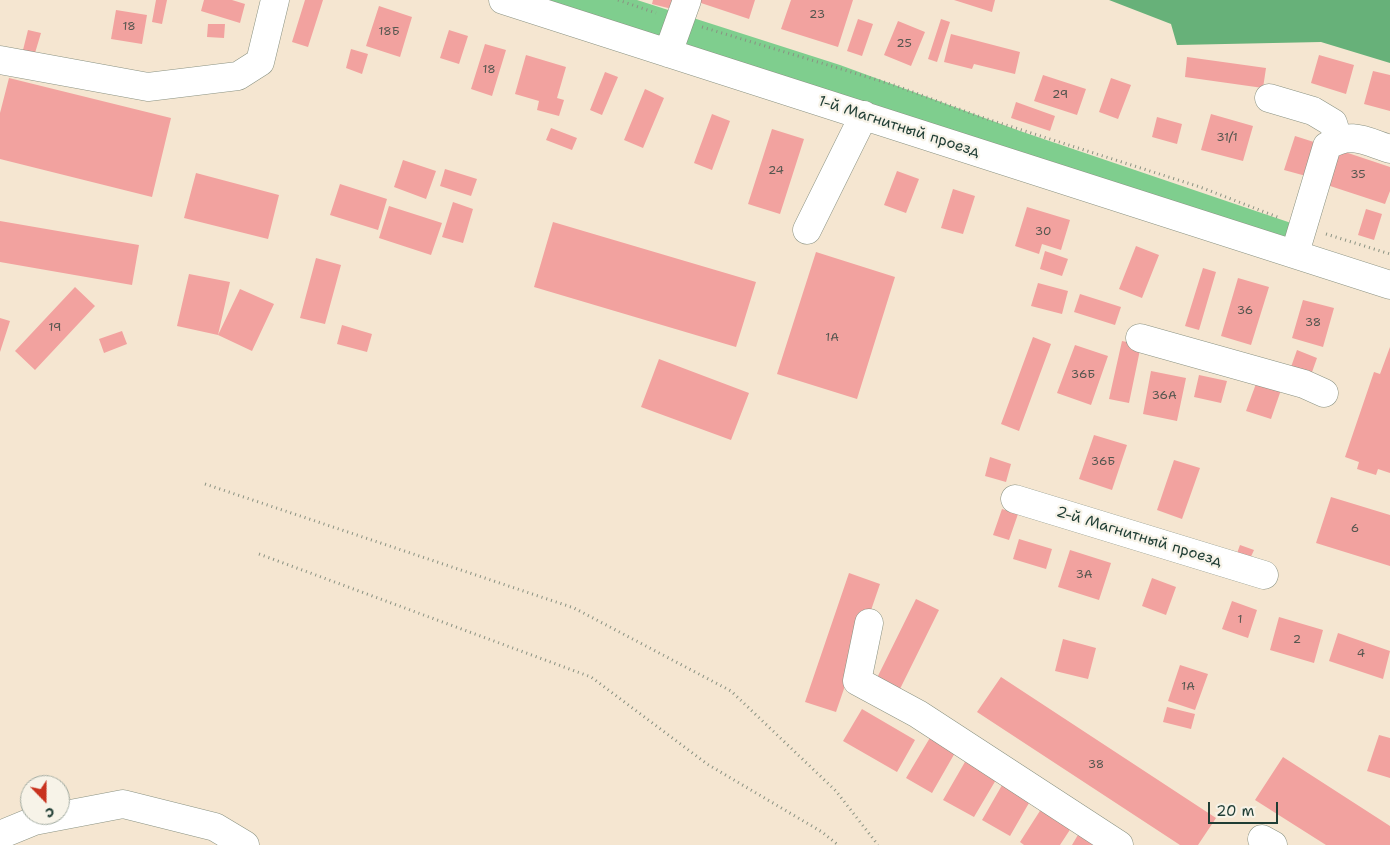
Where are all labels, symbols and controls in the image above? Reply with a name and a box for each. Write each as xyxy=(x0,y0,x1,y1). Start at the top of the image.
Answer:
house number: 23 xyxy=(809,8,825,22)
house number: 18 xyxy=(122,20,136,34)
house number: 18Б xyxy=(378,25,400,39)
house number: 25 xyxy=(896,37,912,51)
house number: 18 xyxy=(482,63,496,77)
house number: 29 xyxy=(1052,88,1068,102)
street label: 1-й Магнитный проезд xyxy=(816,92,982,162)
house number: 31/1 xyxy=(1216,131,1238,145)
house number: 24 xyxy=(768,164,784,178)
house number: 35 xyxy=(1350,168,1366,182)
house number: 30 xyxy=(1035,225,1051,239)
house number: 36 xyxy=(1237,304,1253,318)
house number: 38 xyxy=(1305,316,1321,330)
house number: 19 xyxy=(49,321,61,335)
house number: 1А xyxy=(825,331,839,345)
house number: 36Б xyxy=(1071,368,1095,382)
house number: 36А xyxy=(1151,389,1177,403)
house number: 36Б xyxy=(1091,455,1115,469)
street label: 2-й Магнитный проезд xyxy=(1054,503,1224,571)
house number: 6 xyxy=(1351,522,1359,536)
house number: 3А xyxy=(1075,568,1093,582)
house number: 1 xyxy=(1237,613,1243,627)
house number: 2 xyxy=(1293,633,1301,647)
house number: 4 xyxy=(1357,647,1365,661)
house number: 1А xyxy=(1181,680,1195,694)
house number: 38 xyxy=(1088,758,1104,772)
north arrow xyxy=(20,775,70,825)
scale bar xyxy=(1210,792,1280,824)
text: 20 m xyxy=(1216,801,1255,821)
text: С xyxy=(43,803,58,823)

